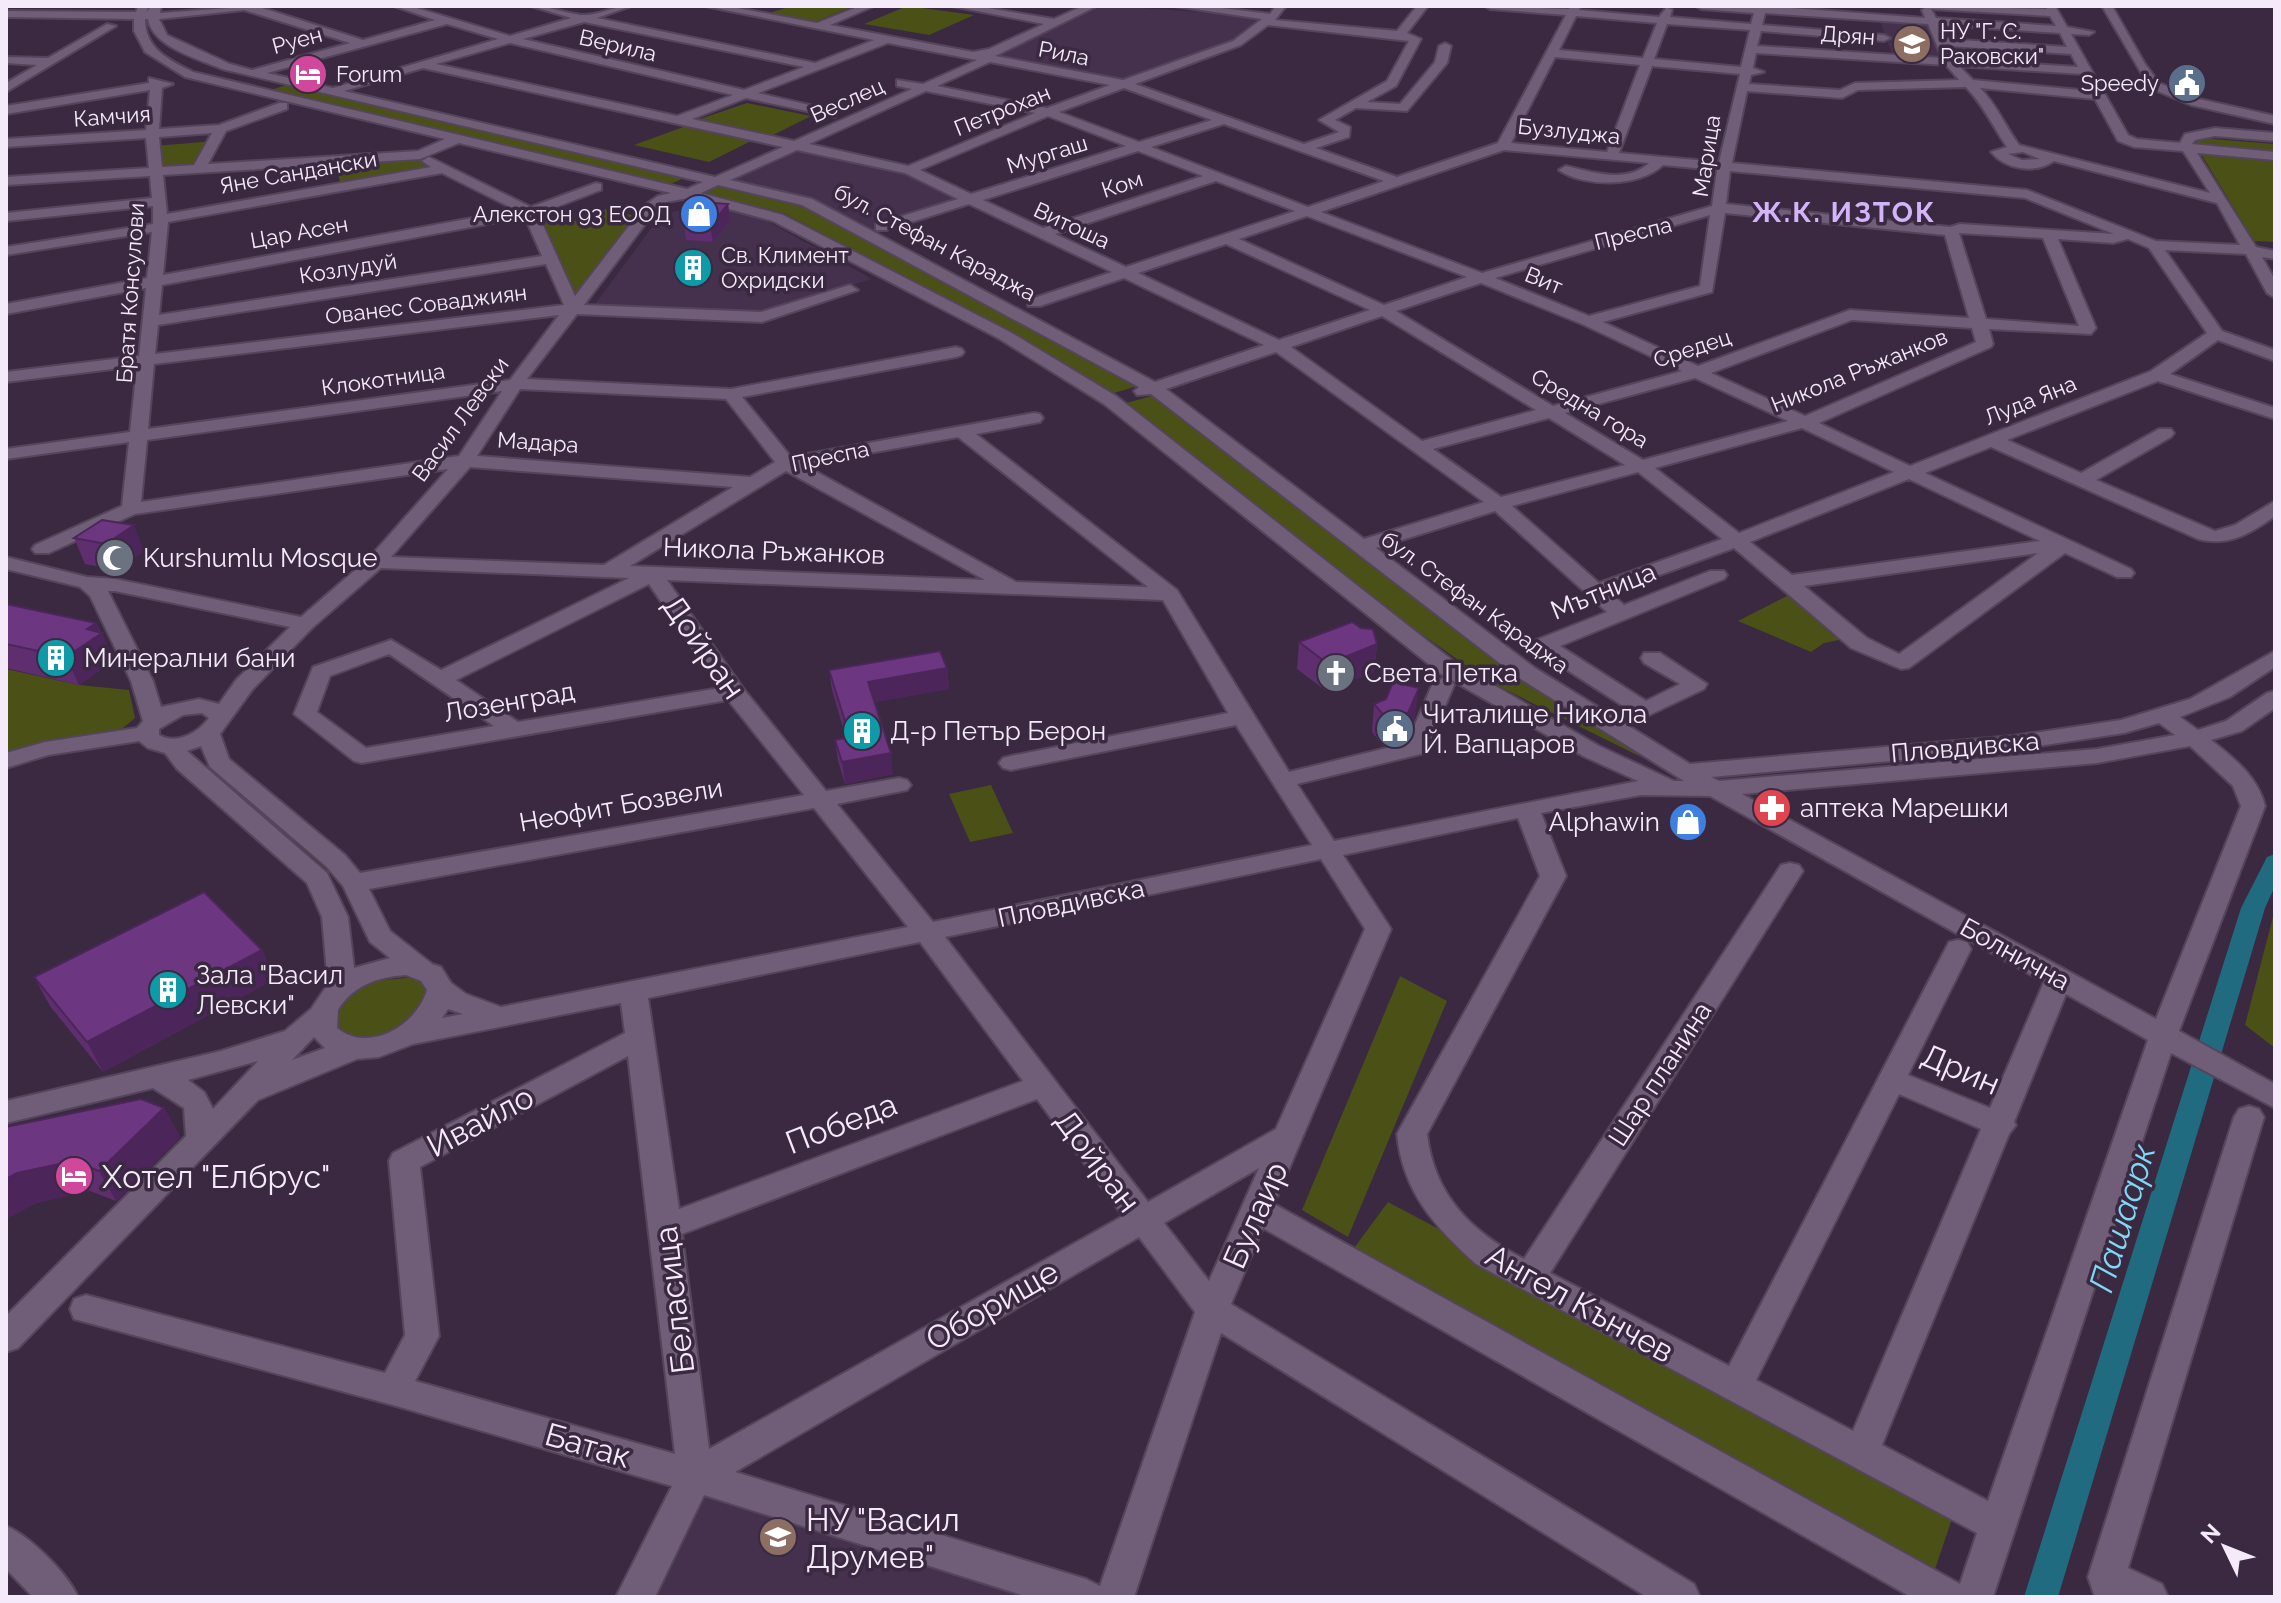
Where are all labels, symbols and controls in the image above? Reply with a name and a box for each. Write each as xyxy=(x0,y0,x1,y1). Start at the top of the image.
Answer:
place label: НУ "Г. С. Раковски" xyxy=(1940,18,2044,69)
street label: Дрян xyxy=(1820,20,1876,50)
street label: Руен xyxy=(269,21,325,59)
street label: Верила xyxy=(577,23,659,67)
school or university icon: НУ "Г. С. Раковски" xyxy=(1891,23,1933,65)
street label: Рила xyxy=(1036,35,1092,71)
hotel icon: Forum xyxy=(287,53,329,95)
place label: Forum xyxy=(336,61,402,87)
public building icon: Speedy xyxy=(2166,62,2208,104)
place label: Speedy xyxy=(2081,70,2159,96)
street label: Веслец xyxy=(806,72,888,128)
street label: Петрохан xyxy=(950,79,1054,141)
street label: Камчия xyxy=(73,100,151,132)
street label: Бузлуджа xyxy=(1516,113,1622,149)
street label: Марица xyxy=(1687,113,1725,199)
street label: Мургаш xyxy=(1003,129,1091,179)
street label: Яне Сандански xyxy=(217,145,379,199)
street label: Ком xyxy=(1098,165,1146,203)
street label: бул. Стефан Караджа xyxy=(830,178,1040,306)
shop icon: Алекстон 93 ЕООД xyxy=(678,193,720,235)
street label: Витоша xyxy=(1030,196,1114,254)
district label: Ж.К. ИЗТОК xyxy=(1752,196,1936,229)
place label: Алекстон 93 ЕООД xyxy=(473,201,671,227)
street label: Братя Консулови xyxy=(111,202,149,384)
street label: Цар Асен xyxy=(248,211,350,253)
street label: Преспа xyxy=(1592,211,1674,255)
place label: Св. Климент Охридски xyxy=(721,242,849,293)
street label: Козлудуй xyxy=(297,247,399,289)
building icon: Св. Климент Охридски xyxy=(672,247,714,289)
street label: Вит xyxy=(1521,261,1567,299)
street label: Ованес Соваджиян xyxy=(324,279,528,329)
street label: Средец xyxy=(1650,323,1734,373)
street label: Никола Ръжанков xyxy=(1767,323,1951,417)
street label: Васил Левски xyxy=(406,352,514,486)
street label: Клокотница xyxy=(319,357,447,401)
street label: Средна гора xyxy=(1527,363,1653,453)
street label: Луда Яна xyxy=(1980,370,2080,430)
street label: Мадара xyxy=(496,426,580,458)
street label: Преспа xyxy=(789,435,871,477)
street label: бул. Стефан Караджа xyxy=(1376,525,1574,679)
street label: Никола Ръжанков xyxy=(663,532,885,570)
mosque icon: Kurshumlu Mosque xyxy=(94,537,136,579)
place label: Kurshumlu Mosque xyxy=(143,543,377,573)
street label: Мътница xyxy=(1546,556,1660,626)
street label: Дойран xyxy=(655,588,753,706)
building icon: Минерални бани xyxy=(35,637,77,679)
place label: Минерални бани xyxy=(84,643,295,673)
church icon: Света Петка xyxy=(1315,652,1357,694)
place label: Света Петка xyxy=(1364,658,1518,688)
street label: Лозенград xyxy=(441,676,577,728)
place label: Читалище Никола Й. Вапцаров xyxy=(1423,699,1647,759)
public building icon: Читалище Никола Й. Вапцаров xyxy=(1374,708,1416,750)
building icon: Д-р Петър Берон xyxy=(841,710,883,752)
place label: Д-р Петър Берон xyxy=(890,716,1106,746)
street label: Пловдивска xyxy=(1889,726,2041,768)
street label: Неофит Бозвели xyxy=(517,772,725,838)
pharmacy icon: аптека Марешки xyxy=(1751,787,1793,829)
place label: аптека Марешки xyxy=(1800,793,2009,823)
shop icon: Alphawin xyxy=(1667,801,1709,843)
place label: Alphawin xyxy=(1548,807,1660,837)
street label: Пловдивска xyxy=(995,873,1147,933)
street label: Болнична xyxy=(1955,912,2075,996)
place label: Зала "Васил Левски" xyxy=(196,960,343,1020)
building icon: Зала "Васил Левски" xyxy=(147,969,189,1011)
street label: Шар планина xyxy=(1602,997,1718,1151)
street label: Дрин xyxy=(1916,1036,2006,1102)
street label: Ивайло xyxy=(420,1078,540,1164)
street label: Победа xyxy=(780,1085,902,1161)
street label: Дойран xyxy=(1048,1103,1148,1219)
water label: Пашаарк xyxy=(2081,1139,2163,1297)
hotel icon: Хотел "Елбрус" xyxy=(53,1155,95,1197)
street label: Булаир xyxy=(1215,1156,1295,1274)
place label: Хотел "Елбрус" xyxy=(102,1158,330,1195)
street label: Беласица xyxy=(647,1224,701,1376)
street label: Ангел Кънчев xyxy=(1480,1236,1680,1370)
street label: Оборище xyxy=(919,1252,1065,1358)
street label: Батак xyxy=(541,1415,635,1475)
place label: НУ "Васил Друмев" xyxy=(806,1501,960,1575)
north arrow xyxy=(2185,1507,2265,1587)
school or university icon: НУ "Васил Друмев" xyxy=(757,1516,799,1558)
text: N xyxy=(2195,1518,2226,1548)

